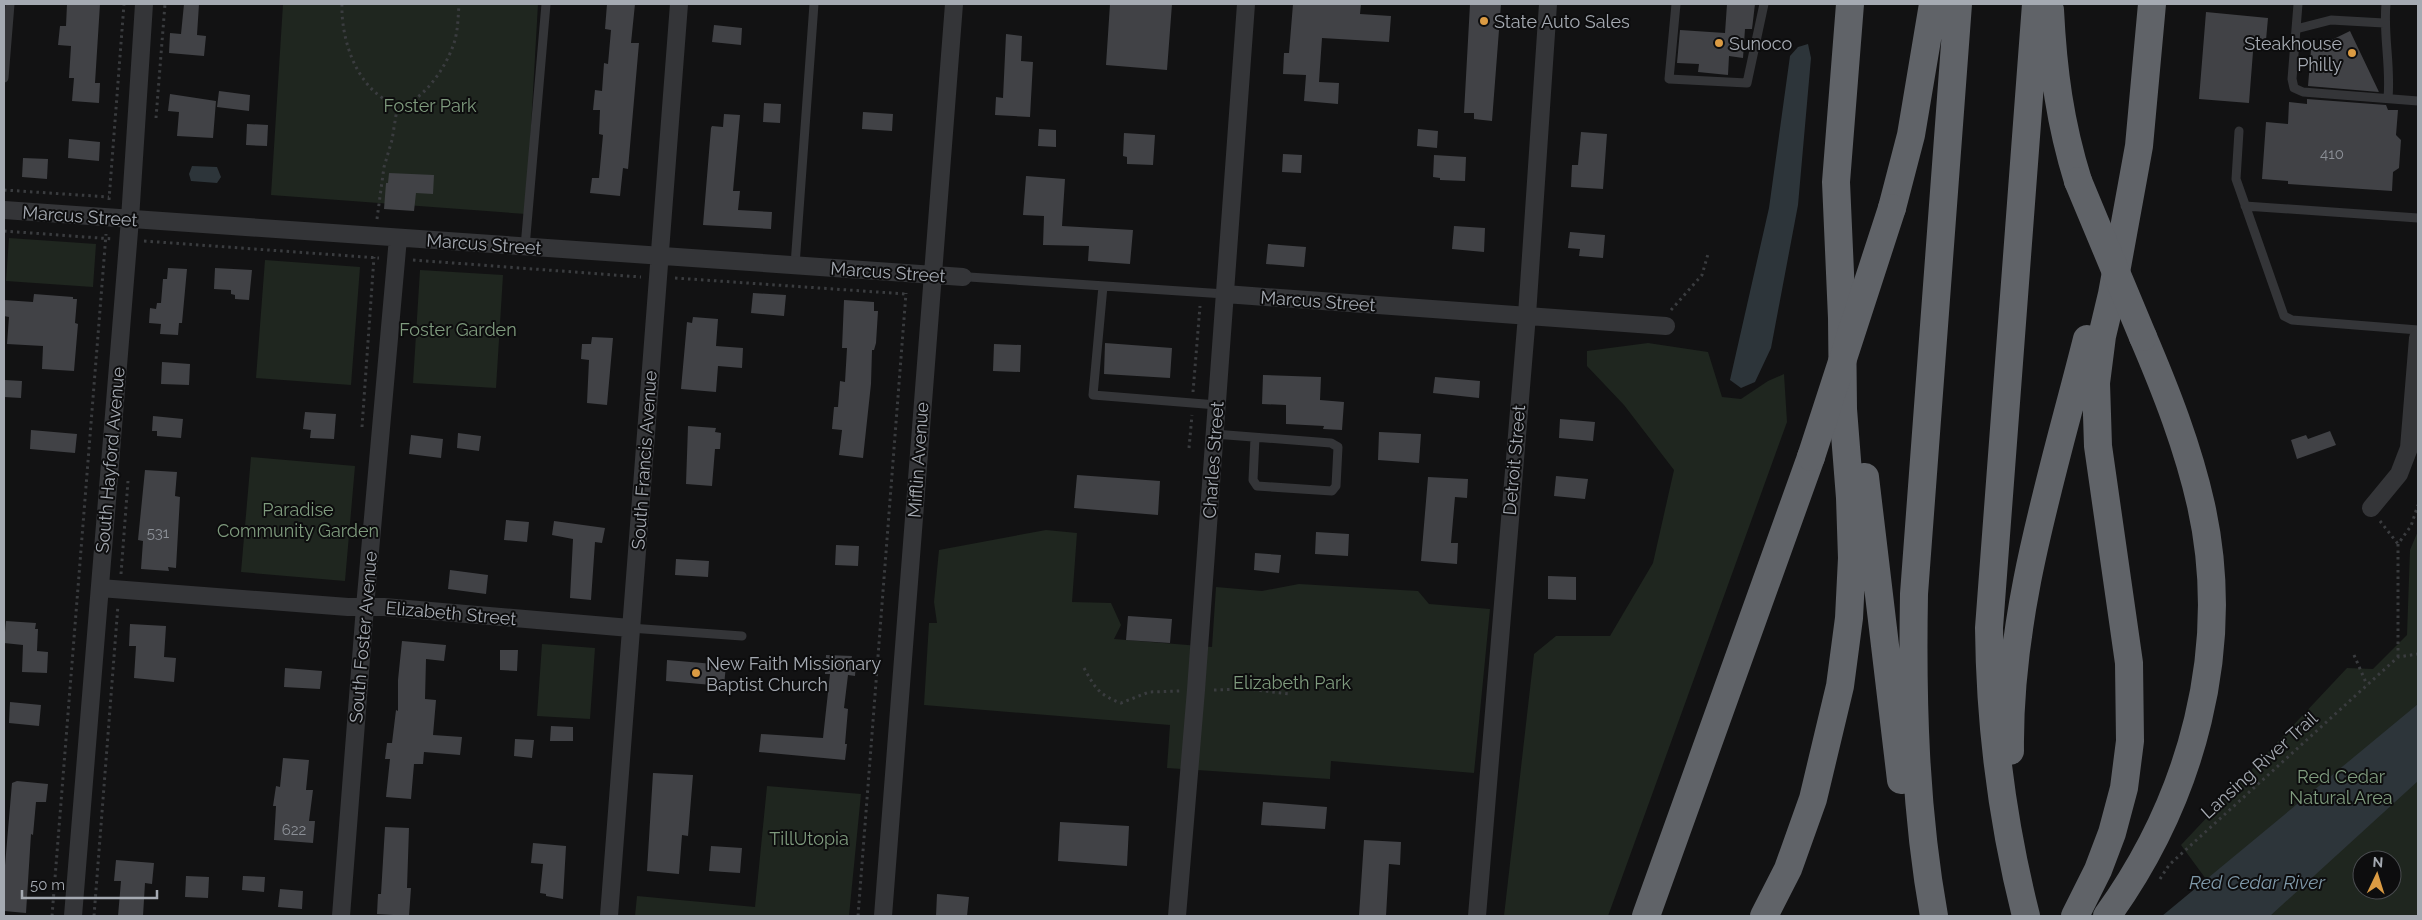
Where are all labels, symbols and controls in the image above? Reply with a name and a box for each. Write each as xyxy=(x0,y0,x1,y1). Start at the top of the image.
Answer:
place label: State Auto Sales xyxy=(1494,11,1630,32)
marker: State Auto Sales xyxy=(1478,15,1490,27)
place label: Sunoco xyxy=(1729,33,1793,54)
place label: Steakhouse Philly xyxy=(2244,33,2342,75)
marker: Sunoco xyxy=(1713,37,1725,49)
marker: Steakhouse Philly xyxy=(2346,47,2358,59)
park label: Foster Park xyxy=(383,95,477,116)
house number: 410 xyxy=(2320,145,2344,163)
street label: Marcus Street xyxy=(22,202,138,230)
street label: Marcus Street xyxy=(426,230,542,258)
street label: Marcus Street xyxy=(830,258,946,286)
street label: Marcus Street xyxy=(1260,287,1376,315)
park label: Foster Garden xyxy=(399,319,517,340)
street label: South Hayford Avenue xyxy=(91,366,129,554)
street label: South Francis Avenue xyxy=(627,369,661,550)
street label: Mifflin Avenue xyxy=(903,401,933,519)
street label: Charles Street xyxy=(1198,401,1228,519)
street label: Detroit Street xyxy=(1499,404,1529,516)
park label: Paradise Community Garden xyxy=(217,499,379,541)
house number: 531 xyxy=(147,524,170,542)
street label: South Foster Avenue xyxy=(345,550,381,724)
street label: Elizabeth Street xyxy=(385,597,517,629)
place label: New Faith Missionary Baptist Church xyxy=(706,653,881,695)
marker: New Faith Missionary Baptist Church xyxy=(690,667,702,679)
park label: Elizabeth Park xyxy=(1233,672,1351,693)
street label: Lansing River Trail xyxy=(2196,707,2322,823)
park label: Red Cedar Natural Area xyxy=(2289,766,2393,808)
house number: 622 xyxy=(282,821,307,839)
park label: TillUtopia xyxy=(769,828,849,849)
north arrow xyxy=(2352,850,2402,900)
text: N xyxy=(2372,854,2384,870)
scale bar xyxy=(22,868,158,900)
water label: Red Cedar River xyxy=(2189,871,2326,893)
text: 50 m xyxy=(30,876,65,894)

